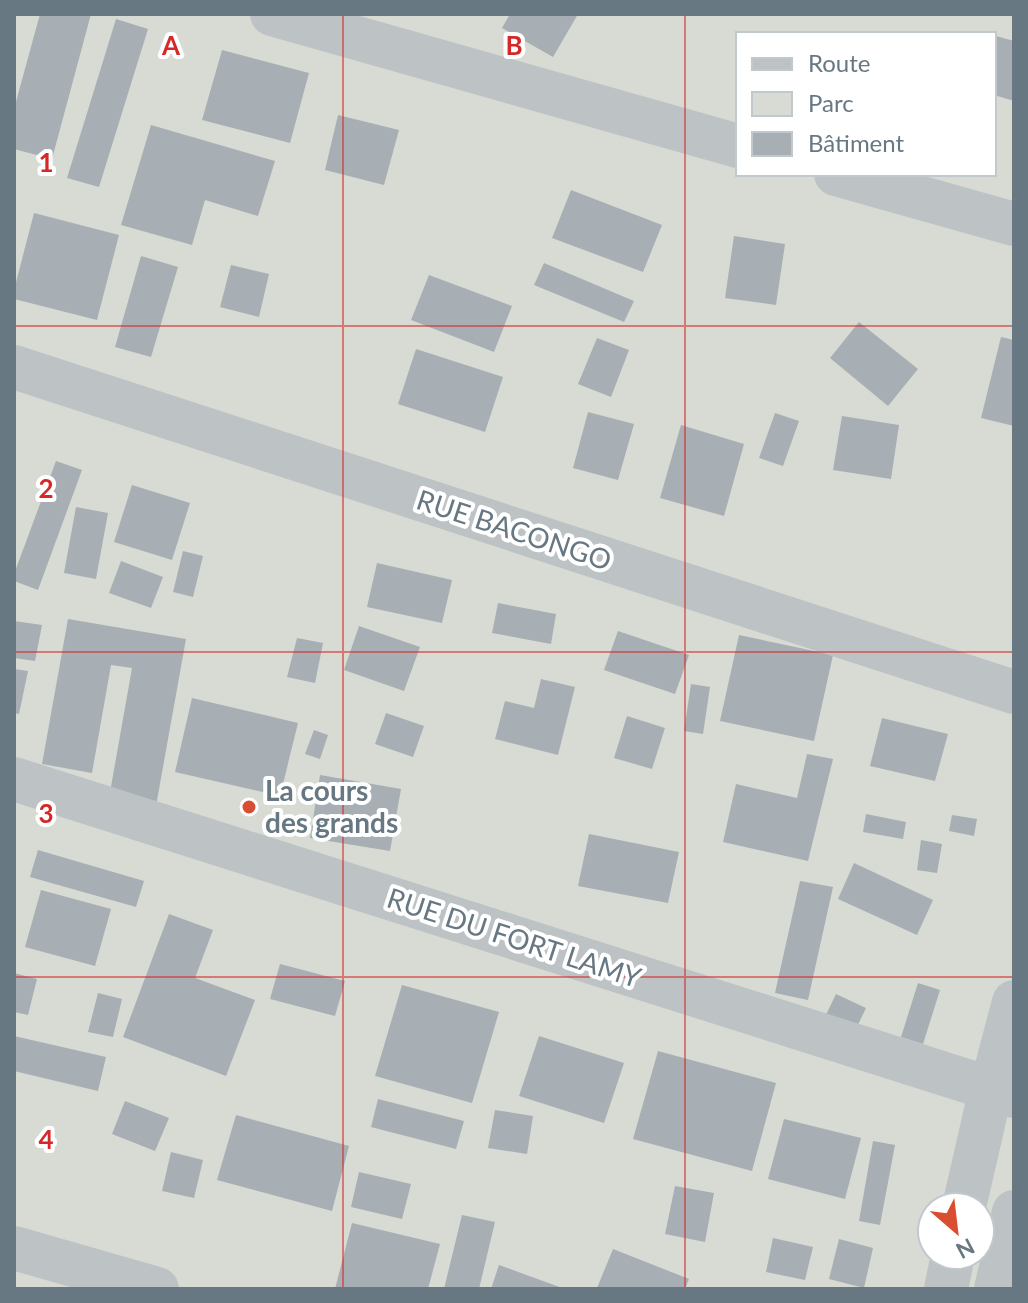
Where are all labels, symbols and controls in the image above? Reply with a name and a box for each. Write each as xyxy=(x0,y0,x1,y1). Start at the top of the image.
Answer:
text: A xyxy=(161,29,181,61)
text: B xyxy=(505,29,523,61)
legend xyxy=(736,32,996,176)
text: Route xyxy=(808,48,870,77)
text: Parc xyxy=(808,88,854,117)
text: Bâtiment xyxy=(808,128,905,157)
text: 1 xyxy=(38,146,54,178)
text: 2 xyxy=(38,472,54,504)
street label: RUE BACONGO xyxy=(413,482,616,577)
place label: La cours des grands xyxy=(265,773,398,839)
text: 3 xyxy=(38,797,54,829)
marker: La cours des grands xyxy=(240,798,258,816)
street label: RUE DU FORT LAMY xyxy=(383,880,646,994)
text: 4 xyxy=(38,1123,54,1155)
north arrow xyxy=(916,1191,996,1271)
text: N xyxy=(952,1233,979,1265)

